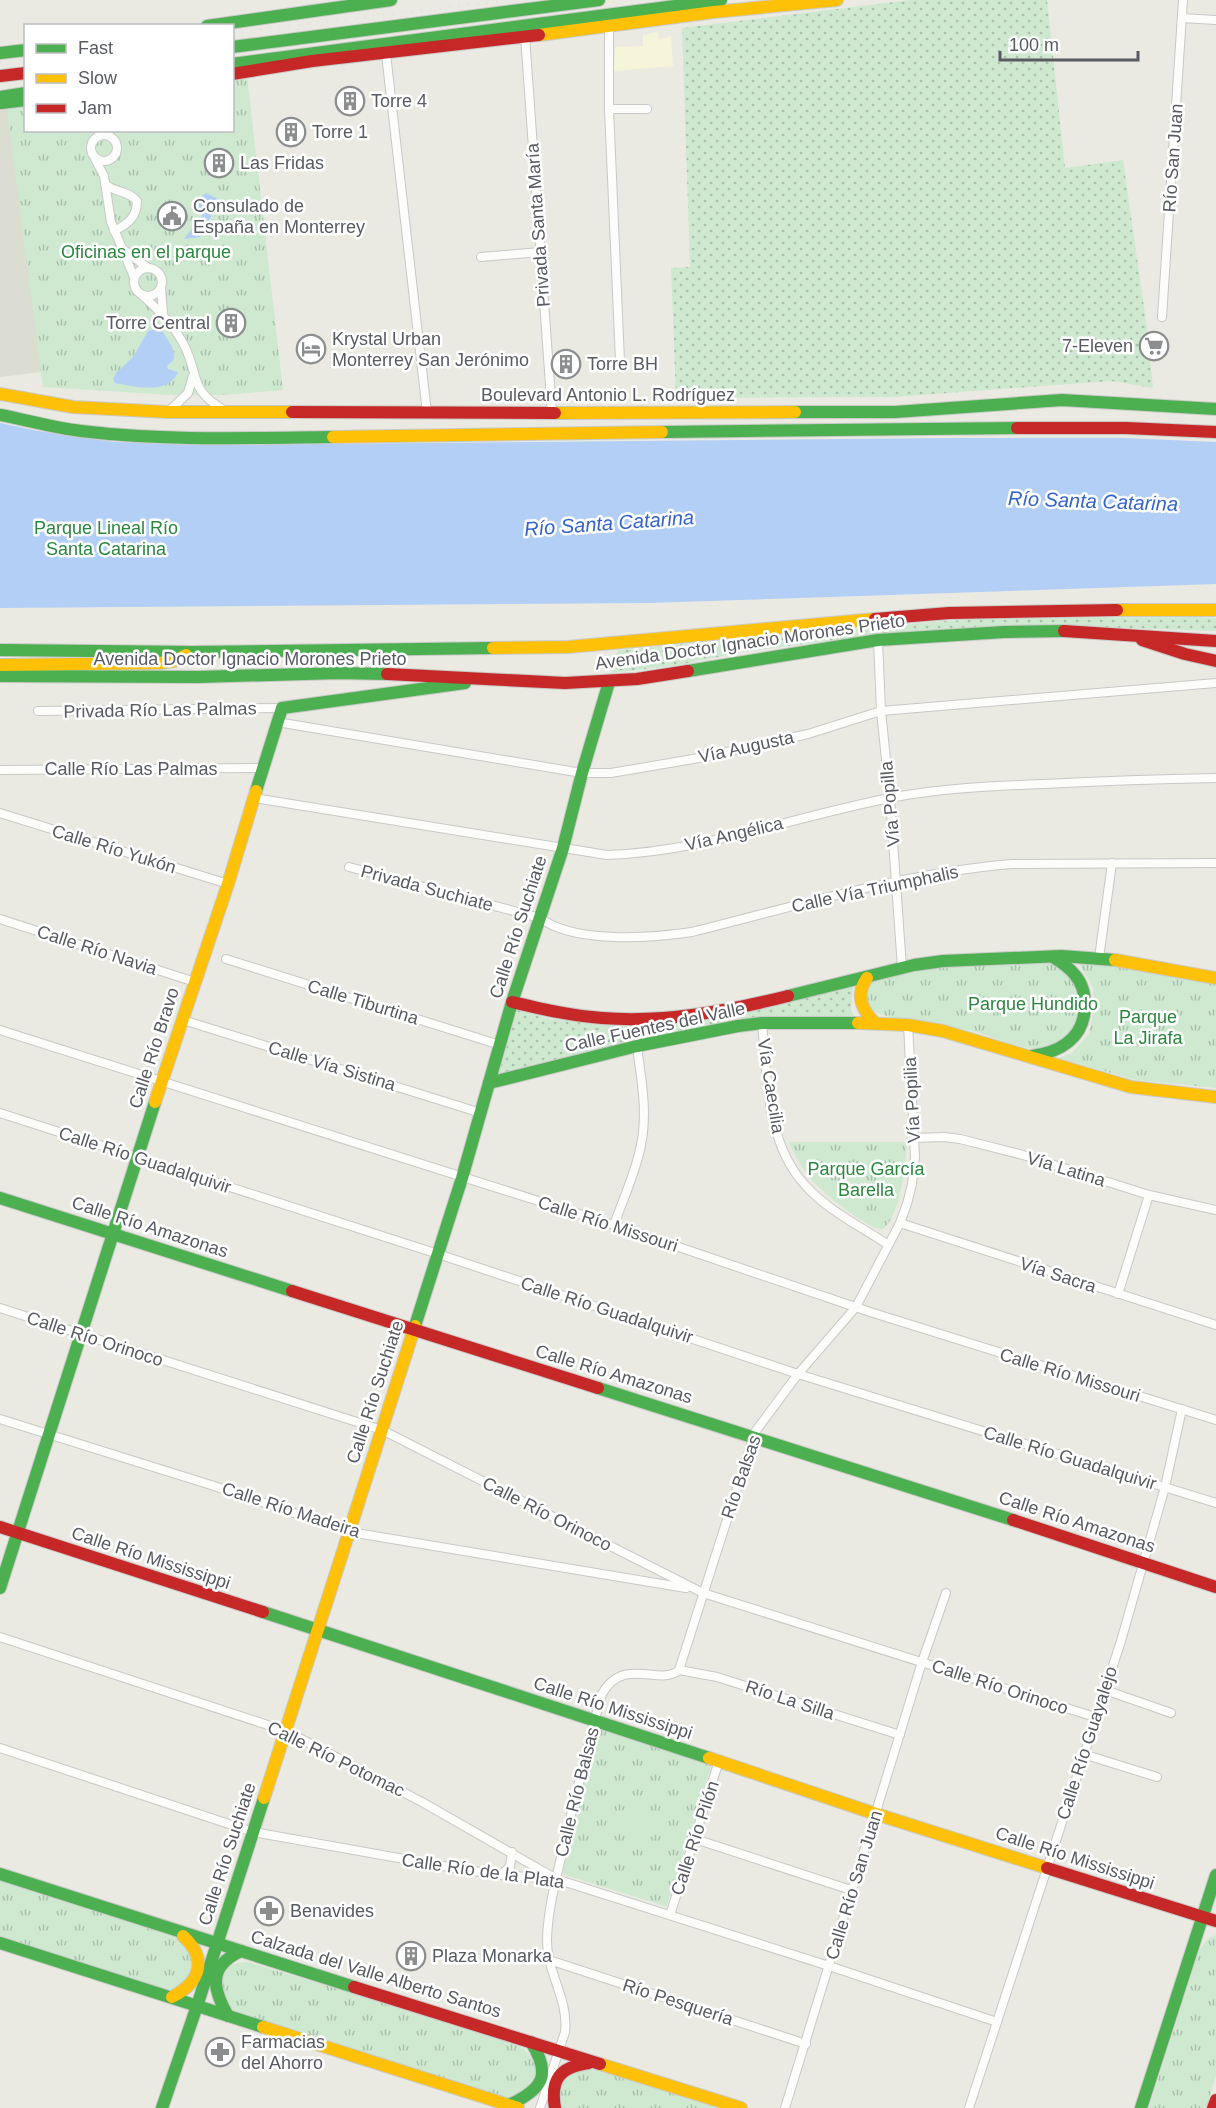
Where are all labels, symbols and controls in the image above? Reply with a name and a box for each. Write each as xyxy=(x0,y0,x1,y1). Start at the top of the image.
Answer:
legend xyxy=(24,24,234,132)
scale bar xyxy=(1000,24,1138,62)
text: 100 m xyxy=(1009,35,1059,55)
text: Fast xyxy=(78,38,113,58)
text: Slow xyxy=(78,68,118,88)
building icon: Torre 4 xyxy=(334,85,366,117)
place label: Torre 4 xyxy=(371,91,427,111)
text: Jam xyxy=(78,98,112,118)
street label: Río San Juan xyxy=(1159,103,1187,213)
building icon: Torre 1 xyxy=(275,116,307,148)
place label: Torre 1 xyxy=(312,122,368,142)
street label: Privada Santa María xyxy=(522,141,554,308)
building icon: Las Fridas xyxy=(203,147,235,179)
place label: Las Fridas xyxy=(240,153,324,173)
place label: Consulado de España en Monterrey xyxy=(193,196,365,237)
public building icon: Consulado de España en Monterrey xyxy=(156,200,188,232)
park label: Oficinas en el parque xyxy=(61,242,231,262)
building icon: Torre Central xyxy=(215,307,247,339)
place label: Torre Central xyxy=(106,313,210,333)
place label: Krystal Urban Monterrey San Jerónimo xyxy=(332,329,529,370)
supermarket icon: 7-Eleven xyxy=(1138,330,1170,362)
hotel icon: Krystal Urban Monterrey San Jerónimo xyxy=(295,333,327,365)
place label: 7-Eleven xyxy=(1062,336,1133,356)
building icon: Torre BH xyxy=(550,348,582,380)
place label: Torre BH xyxy=(587,354,658,374)
street label: Boulevard Antonio L. Rodríguez xyxy=(481,385,735,405)
water label: Río Santa Catarina xyxy=(1008,487,1178,515)
water label: Río Santa Catarina xyxy=(523,506,695,540)
park label: Parque Lineal Río Santa Catarina xyxy=(34,518,178,559)
street label: Avenida Doctor Ignacio Morones Prieto xyxy=(594,610,906,674)
street label: Avenida Doctor Ignacio Morones Prieto xyxy=(94,649,406,669)
street label: Privada Río Las Palmas xyxy=(63,698,257,722)
street label: Vía Augusta xyxy=(696,727,797,767)
street label: Calle Río Las Palmas xyxy=(44,759,218,779)
street label: Vía Popilla xyxy=(876,759,904,848)
street label: Vía Angélica xyxy=(683,813,786,855)
street label: Calle Río Yukón xyxy=(50,821,178,877)
street label: Calle Río Suchiate xyxy=(485,853,551,1001)
street label: Privada Suchiate xyxy=(359,861,495,915)
street label: Calle Vía Triumphalis xyxy=(790,862,960,916)
street label: Calle Río Navia xyxy=(34,921,160,979)
street label: Calle Tiburtina xyxy=(305,976,422,1029)
street label: Calle Río Bravo xyxy=(125,985,183,1111)
park label: Parque Hundido xyxy=(968,994,1098,1014)
street label: Calle Fuentes del Valle xyxy=(563,998,747,1056)
park label: Parque La Jirafa xyxy=(1113,1007,1184,1048)
street label: Calle Vía Sistina xyxy=(266,1037,399,1095)
street label: Vía Caecilia xyxy=(754,1037,789,1136)
street label: Vía Popilia xyxy=(900,1056,924,1143)
street label: Calle Río Guadalquivir xyxy=(56,1123,234,1197)
street label: Vía Latina xyxy=(1024,1148,1109,1191)
park label: Parque García Barella xyxy=(807,1159,926,1200)
street label: Calle Río Amazonas xyxy=(69,1192,231,1262)
street label: Calle Río Missouri xyxy=(535,1192,681,1256)
street label: Vía Sacra xyxy=(1017,1253,1100,1297)
street label: Calle Río Guadalquivir xyxy=(518,1273,696,1347)
street label: Calle Río Orinoco xyxy=(24,1308,166,1370)
street label: Calle Río Suchiate xyxy=(342,1318,408,1466)
street label: Calle Río Amazonas xyxy=(533,1341,695,1407)
street label: Calle Río Missouri xyxy=(997,1344,1143,1406)
street label: Calle Río Guadalquivir xyxy=(981,1422,1159,1494)
street label: Río Balsas xyxy=(717,1433,765,1521)
street label: Calle Río Orinoco xyxy=(479,1473,615,1555)
street label: Calle Río Madeira xyxy=(219,1478,364,1542)
street label: Calle Río Amazonas xyxy=(996,1487,1158,1557)
street label: Calle Río Mississippi xyxy=(69,1523,233,1593)
street label: Calle Río Orinoco xyxy=(929,1656,1071,1718)
street label: Calle Río Guayalejo xyxy=(1053,1664,1121,1822)
street label: Calle Río Mississippi xyxy=(531,1673,695,1743)
street label: Río La Silla xyxy=(743,1676,838,1724)
street label: Calle Río Potomac xyxy=(264,1717,408,1801)
street label: Calle Río Balsas xyxy=(551,1725,603,1859)
street label: Calle Río Pilón xyxy=(667,1778,723,1898)
street label: Calle Río Suchiate xyxy=(194,1780,260,1928)
street label: Calle Río San Juan xyxy=(822,1808,886,1962)
street label: Calle Río Mississippi xyxy=(993,1823,1157,1893)
street label: Calle Río de la Plata xyxy=(400,1850,567,1892)
pharmacy icon: Benavides xyxy=(253,1895,285,1927)
place label: Benavides xyxy=(290,1901,374,1921)
street label: Calzada del Valle Alberto Santos xyxy=(248,1926,504,2022)
building icon: Plaza Monarka xyxy=(395,1940,427,1972)
place label: Plaza Monarka xyxy=(432,1946,553,1966)
street label: Río Pesquería xyxy=(620,1975,737,2030)
place label: Farmacias del Ahorro xyxy=(241,2032,325,2073)
pharmacy icon: Farmacias del Ahorro xyxy=(204,2036,236,2068)

